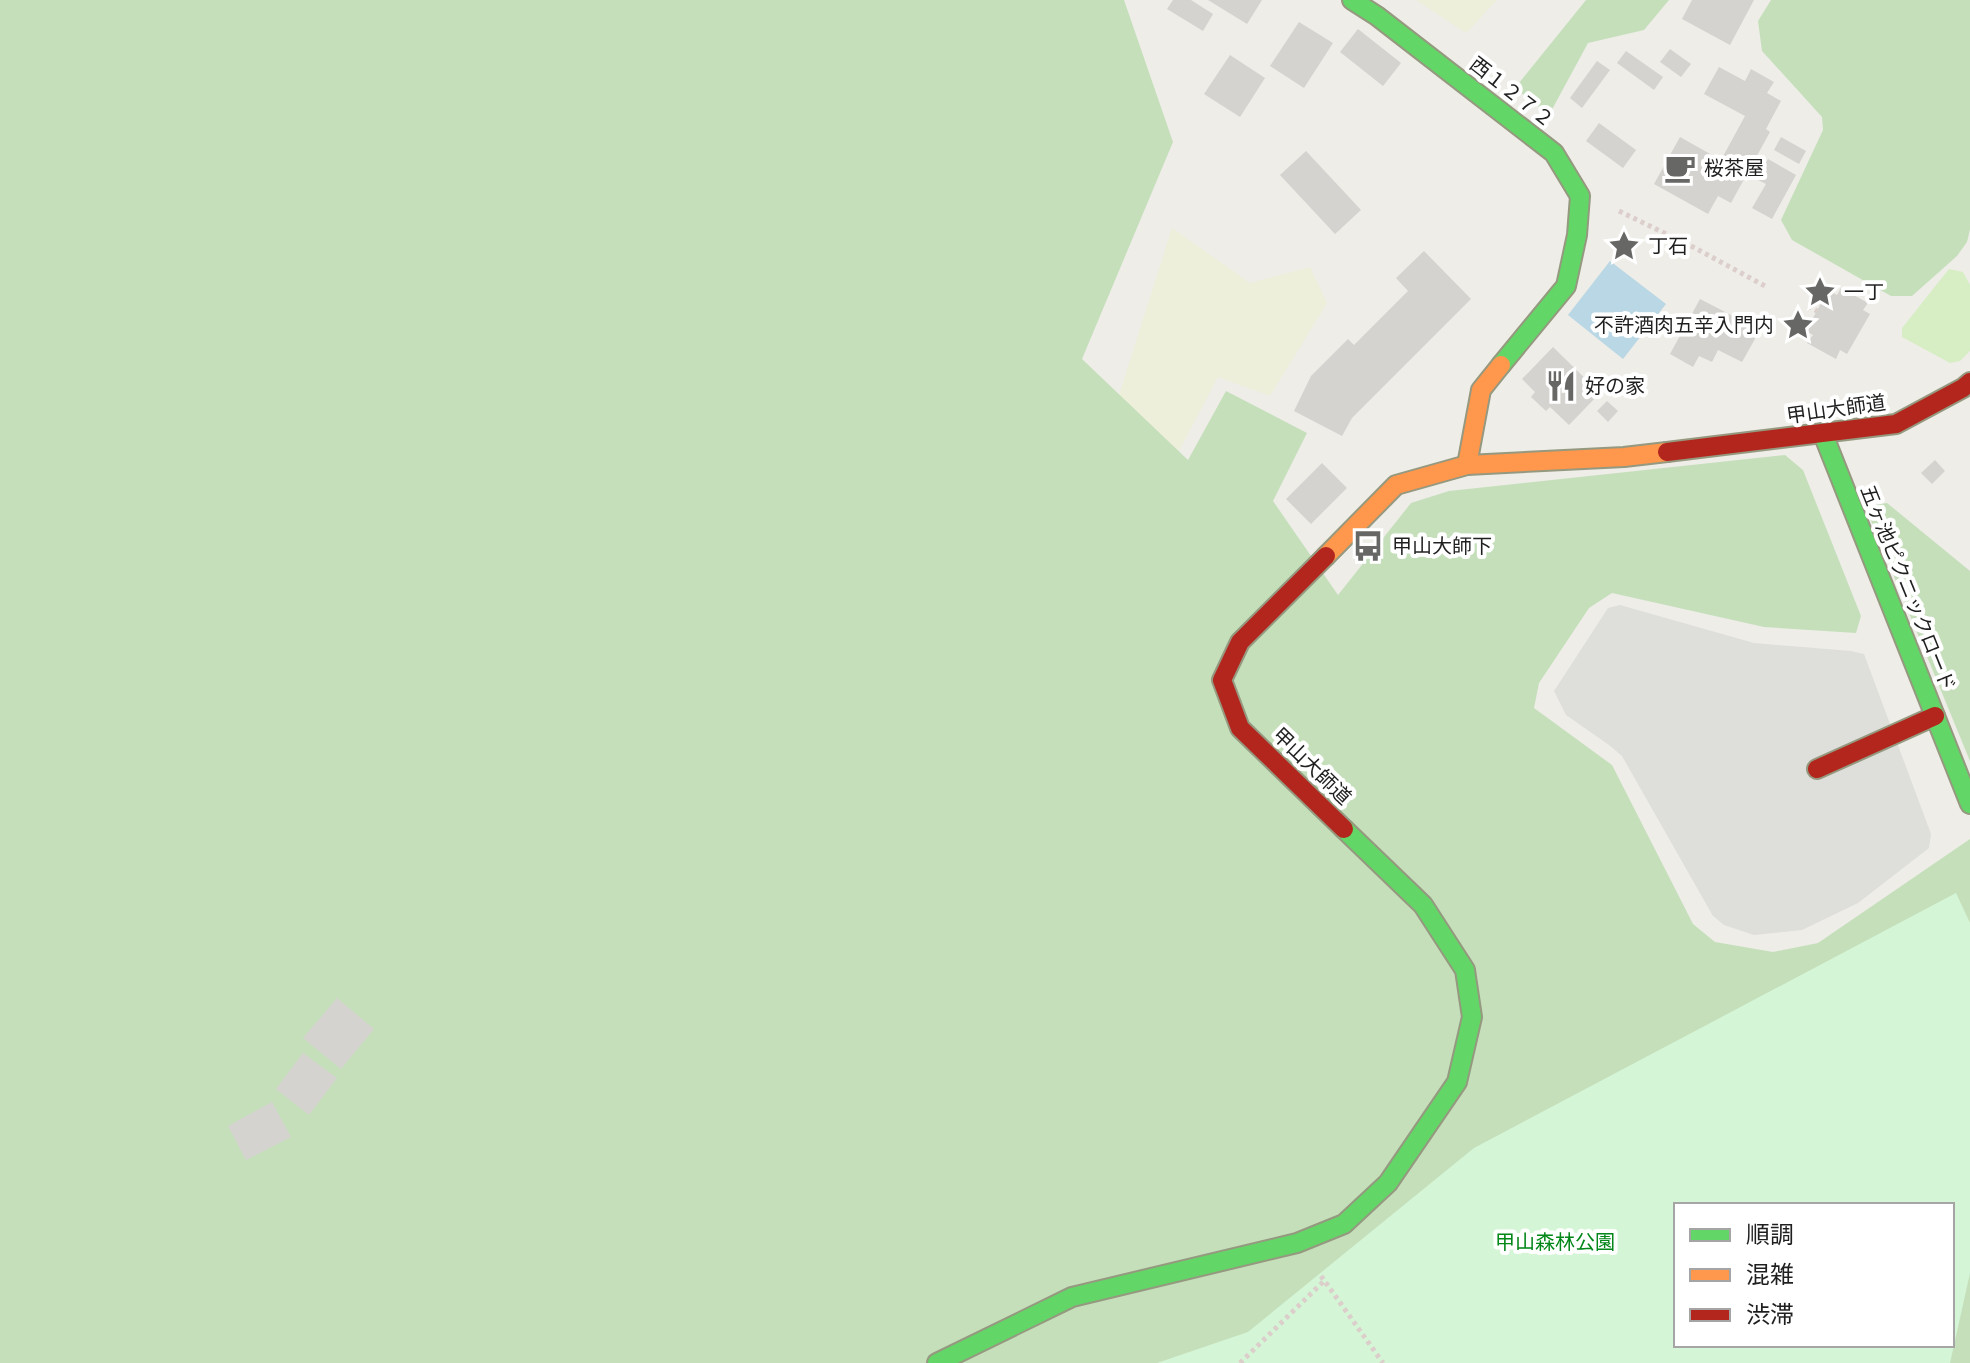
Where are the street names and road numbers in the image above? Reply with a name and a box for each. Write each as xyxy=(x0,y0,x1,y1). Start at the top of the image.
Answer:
street label: 西１２７２ xyxy=(1466,51,1559,131)
street label: 甲山大師道 xyxy=(1785,389,1887,427)
street label: 五ヶ池ピクニックロード xyxy=(1857,481,1961,694)
street label: 甲山大師道 xyxy=(1268,722,1357,809)

